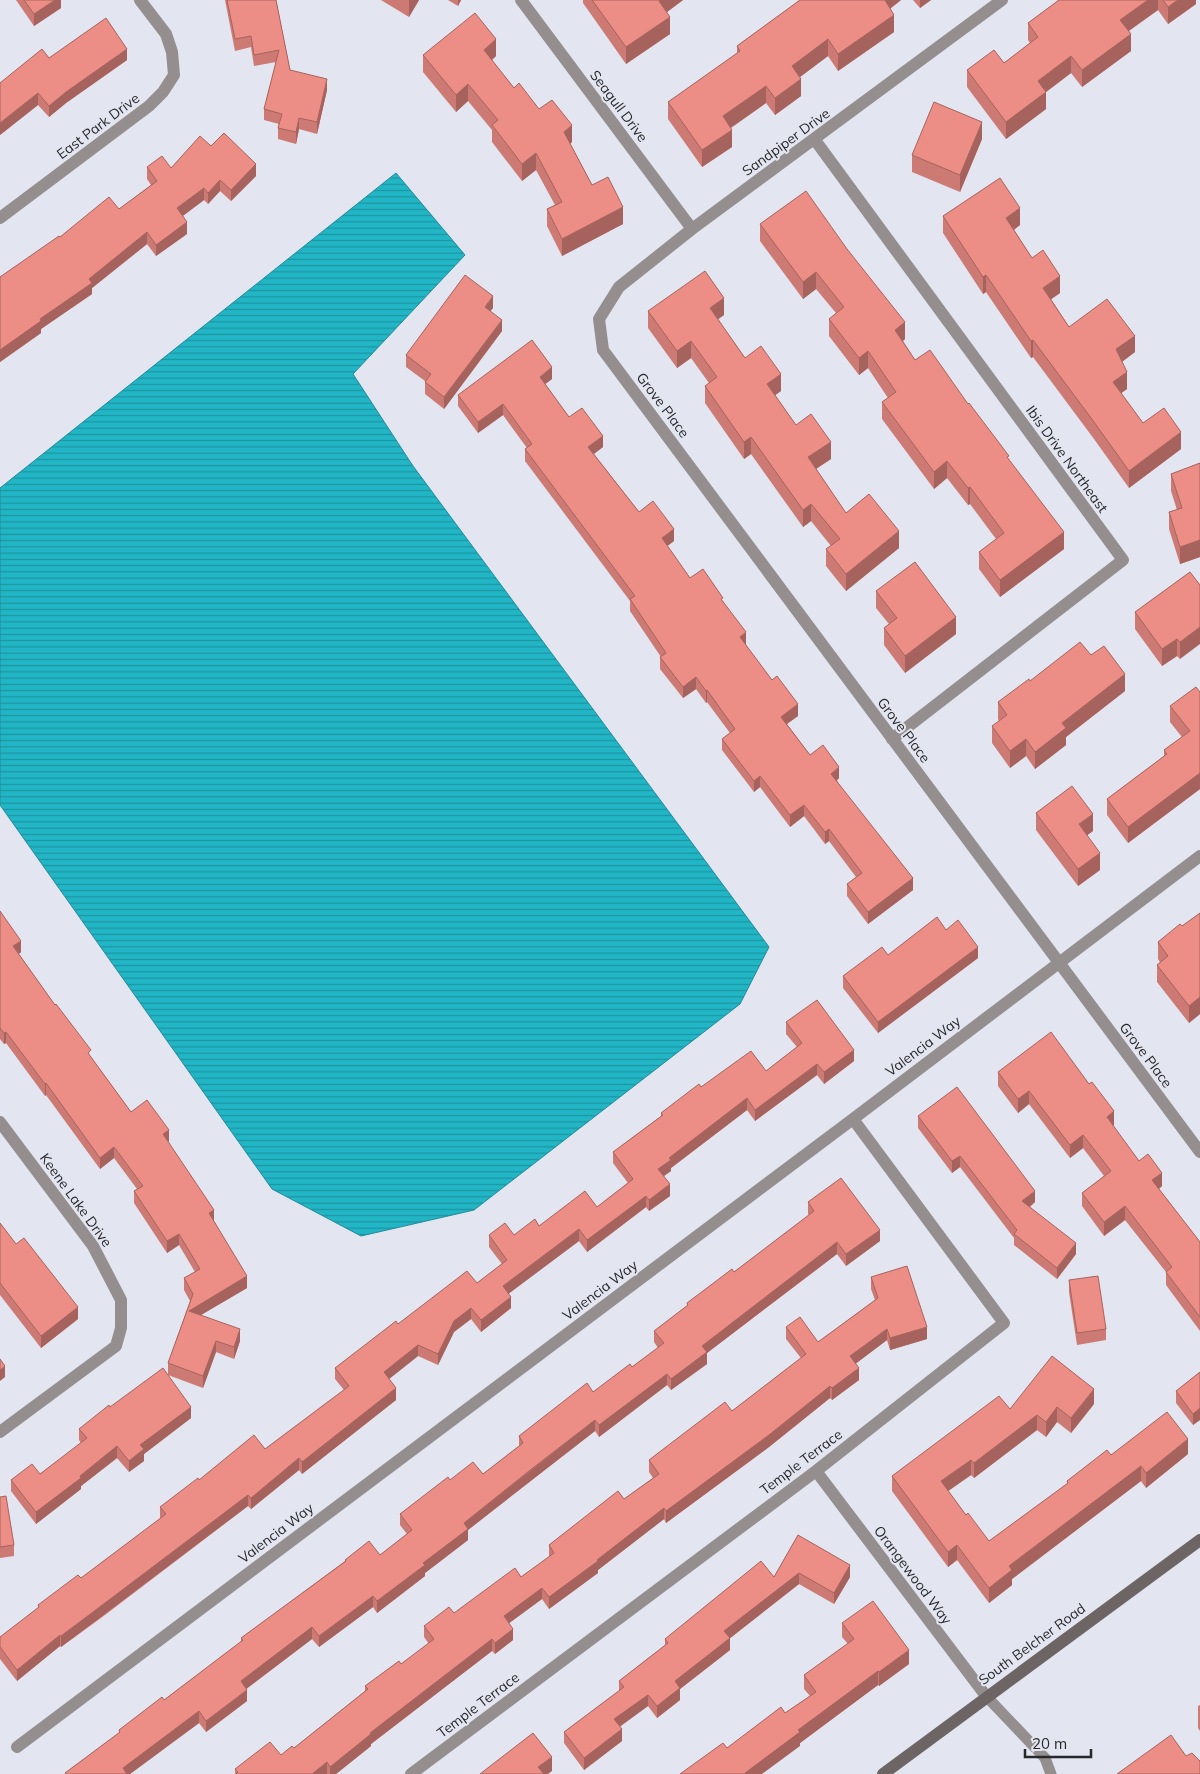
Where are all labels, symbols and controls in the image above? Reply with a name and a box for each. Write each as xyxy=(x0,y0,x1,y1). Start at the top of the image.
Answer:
street label: Seagull Drive xyxy=(586,66,652,146)
street label: East Park Drive xyxy=(53,89,143,163)
street label: Sandpiper Drive xyxy=(739,104,833,180)
street label: Grove Place xyxy=(633,369,693,441)
street label: Ibis Drive Northeast xyxy=(1022,402,1112,516)
street label: Grove Place xyxy=(874,694,934,766)
street label: Valencia Way xyxy=(882,1012,965,1080)
street label: Grove Place xyxy=(1116,1019,1176,1091)
street label: Keene Lake Drive xyxy=(36,1150,116,1250)
street label: Valencia Way xyxy=(559,1256,642,1324)
street label: Temple Terrace xyxy=(756,1425,846,1499)
street label: Valencia Way xyxy=(235,1499,318,1567)
street label: Orangewood Way xyxy=(870,1522,956,1628)
street label: South Belcher Road xyxy=(975,1599,1089,1689)
street label: Temple Terrace xyxy=(433,1668,523,1742)
scale bar xyxy=(1025,1726,1091,1758)
text: 20 m xyxy=(1032,1734,1067,1753)

